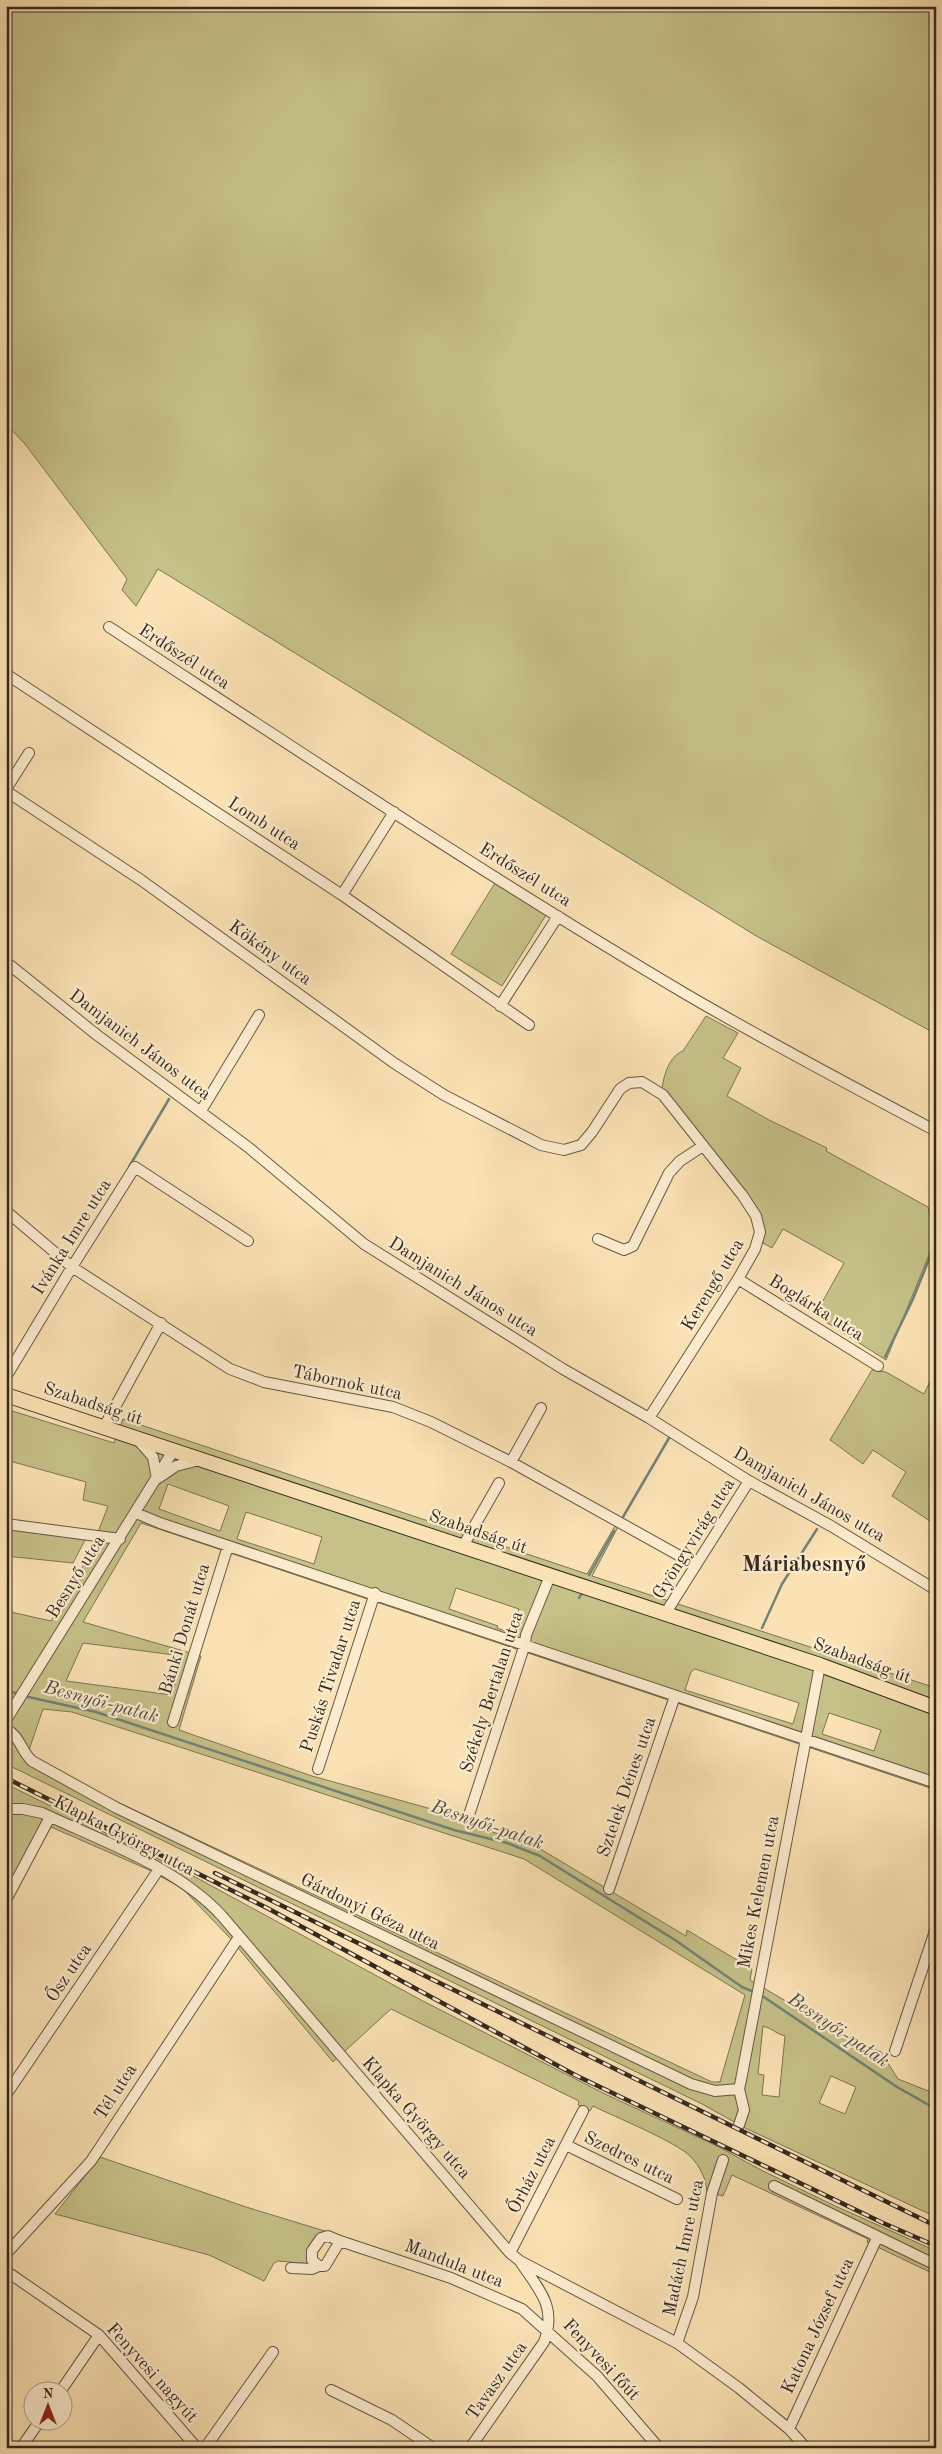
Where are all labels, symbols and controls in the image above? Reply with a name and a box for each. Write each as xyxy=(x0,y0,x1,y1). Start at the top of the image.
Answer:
street label: Erdőszél utca xyxy=(135,621,233,693)
street label: Lomb utca xyxy=(225,794,303,854)
street label: Erdőszél utca xyxy=(476,840,574,910)
street label: Kökény utca xyxy=(225,917,315,989)
street label: Damjanich János utca xyxy=(66,986,214,1104)
street label: Ivánka Imre utca xyxy=(29,1176,115,1298)
street label: Damjanich János utca xyxy=(385,1234,541,1340)
street label: Kerengő utca xyxy=(679,1236,747,1334)
street label: Boglárka utca xyxy=(765,1272,867,1344)
street label: Tábornok utca xyxy=(290,1363,404,1403)
street label: Szabadság út xyxy=(41,1380,145,1428)
street label: Damjanich János utca xyxy=(730,1444,888,1546)
street label: Gyöngyvirág utca xyxy=(650,1476,738,1602)
street label: Szabadság út xyxy=(426,1507,530,1557)
street label: Besnyő utca xyxy=(43,1532,109,1622)
district label: Máriabesnyő xyxy=(742,1554,866,1576)
street label: Bánki Donát utca xyxy=(157,1561,213,1697)
street label: Puskás Tivadar utca xyxy=(298,1597,364,1755)
street label: Székely Bertalan utca xyxy=(457,1609,527,1775)
street label: Szabadság út xyxy=(811,1635,913,1687)
water label: Besnyői-patak xyxy=(41,1678,160,1727)
street label: Sztelek Dénes utca xyxy=(595,1714,659,1859)
street label: Klapka György utca xyxy=(51,1793,197,1879)
water label: Besnyői-patak xyxy=(427,1798,546,1854)
street label: Mikes Kelemen utca xyxy=(735,1814,783,1970)
street label: Gárdonyi Géza utca xyxy=(298,1870,443,1954)
street label: Ősz utca xyxy=(39,1938,95,2005)
water label: Besnyői-patak xyxy=(783,1990,892,2072)
street label: Klapka György utca xyxy=(358,2053,474,2183)
street label: Tél utca xyxy=(91,2061,141,2123)
street label: Szedres utca xyxy=(581,2128,677,2188)
street label: Őrház utca xyxy=(500,2131,559,2217)
street label: Madách Imre utca xyxy=(661,2178,707,2318)
street label: Mandula utca xyxy=(402,2237,506,2291)
street label: Katona József utca xyxy=(779,2255,857,2397)
street label: Fenyvesi főút xyxy=(559,2316,643,2404)
street label: Fenyvesi nagyút xyxy=(103,2320,201,2426)
street label: Tavasz utca xyxy=(463,2338,531,2424)
north arrow xyxy=(22,2382,72,2432)
text: N xyxy=(43,2387,54,2401)

